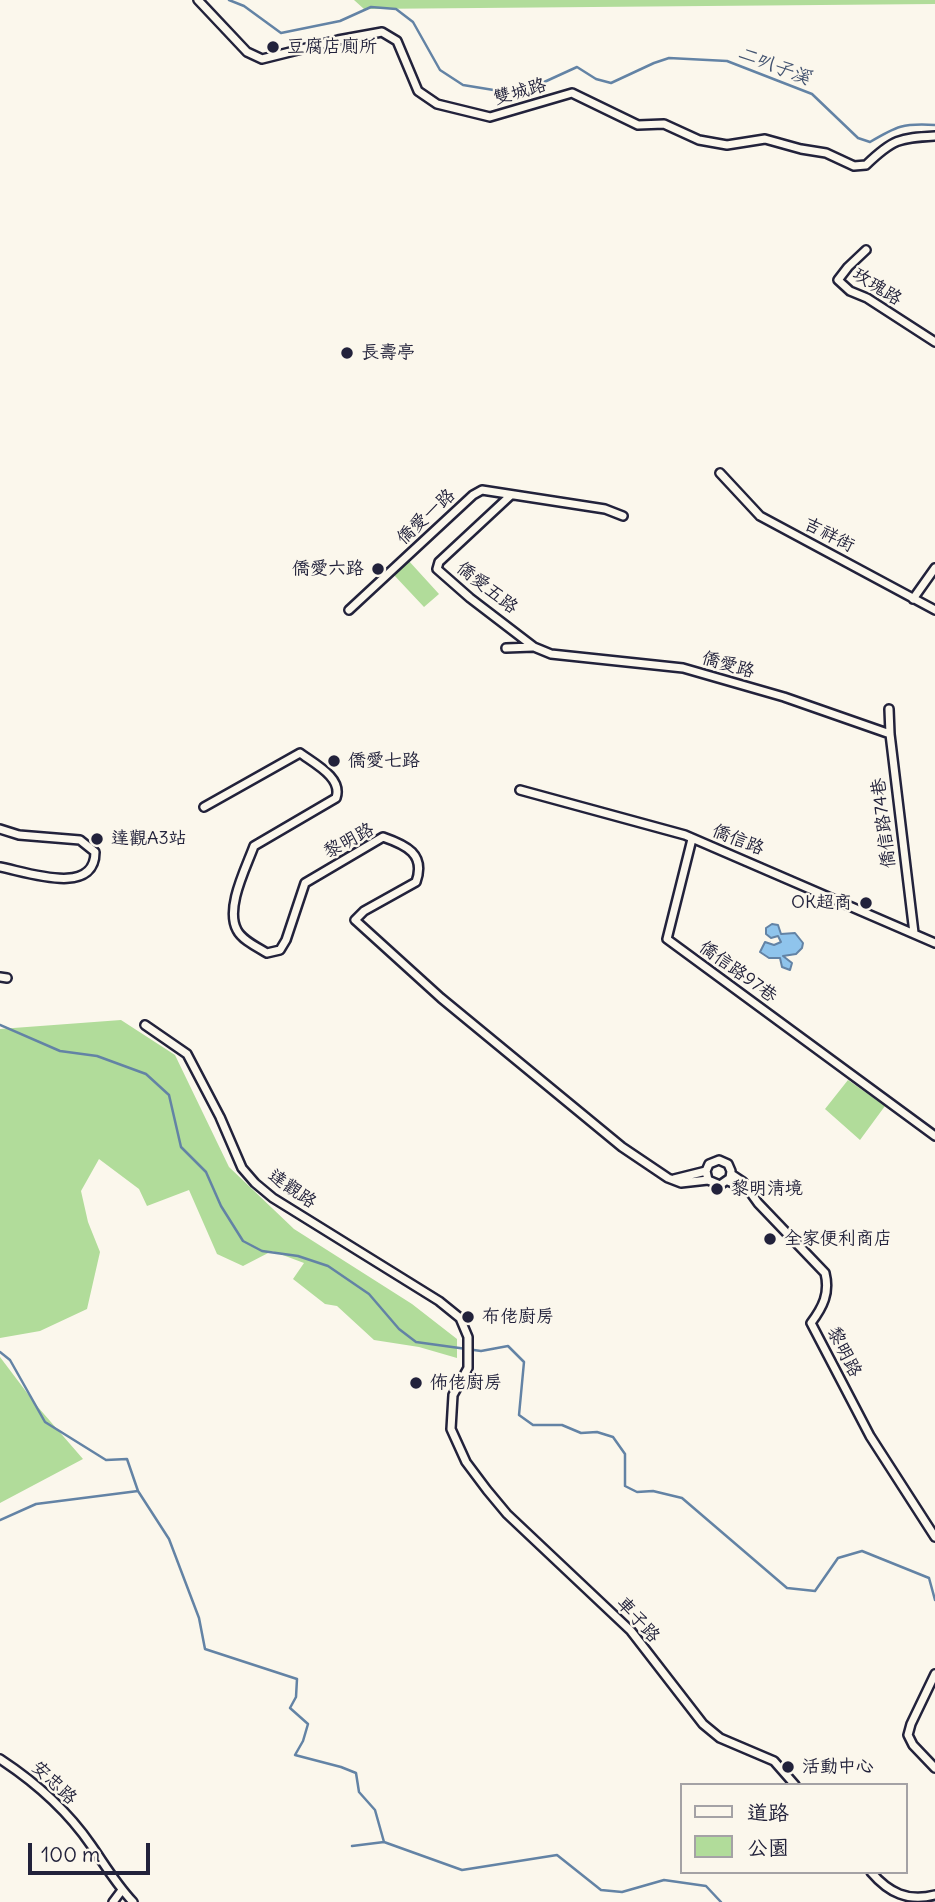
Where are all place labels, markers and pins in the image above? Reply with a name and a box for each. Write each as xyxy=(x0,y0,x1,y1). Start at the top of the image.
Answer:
place label: 豆腐店廁所 xyxy=(287,36,377,58)
marker: 豆腐店廁所 xyxy=(265,39,281,55)
place label: 長壽亭 xyxy=(361,342,415,364)
marker: 長壽亭 xyxy=(339,345,355,361)
place label: 僑愛六路 xyxy=(292,558,364,580)
marker: 僑愛六路 xyxy=(370,561,386,577)
place label: 僑愛七路 xyxy=(348,750,420,772)
marker: 僑愛七路 xyxy=(326,753,342,769)
place label: 達觀A3站 xyxy=(111,828,187,850)
marker: 達觀A3站 xyxy=(89,831,105,847)
place label: OK超商 xyxy=(791,892,852,914)
marker: OK超商 xyxy=(858,895,874,911)
place label: 黎明清境 xyxy=(731,1178,803,1200)
marker: 黎明清境 xyxy=(709,1181,725,1197)
place label: 全家便利商店 xyxy=(784,1228,892,1250)
marker: 全家便利商店 xyxy=(762,1231,778,1247)
place label: 布佬廚房 xyxy=(482,1306,554,1328)
marker: 布佬廚房 xyxy=(460,1309,476,1325)
place label: 佈佬廚房 xyxy=(430,1372,502,1394)
marker: 佈佬廚房 xyxy=(408,1375,424,1391)
place label: 活動中心 xyxy=(802,1756,874,1778)
marker: 活動中心 xyxy=(780,1759,796,1775)

